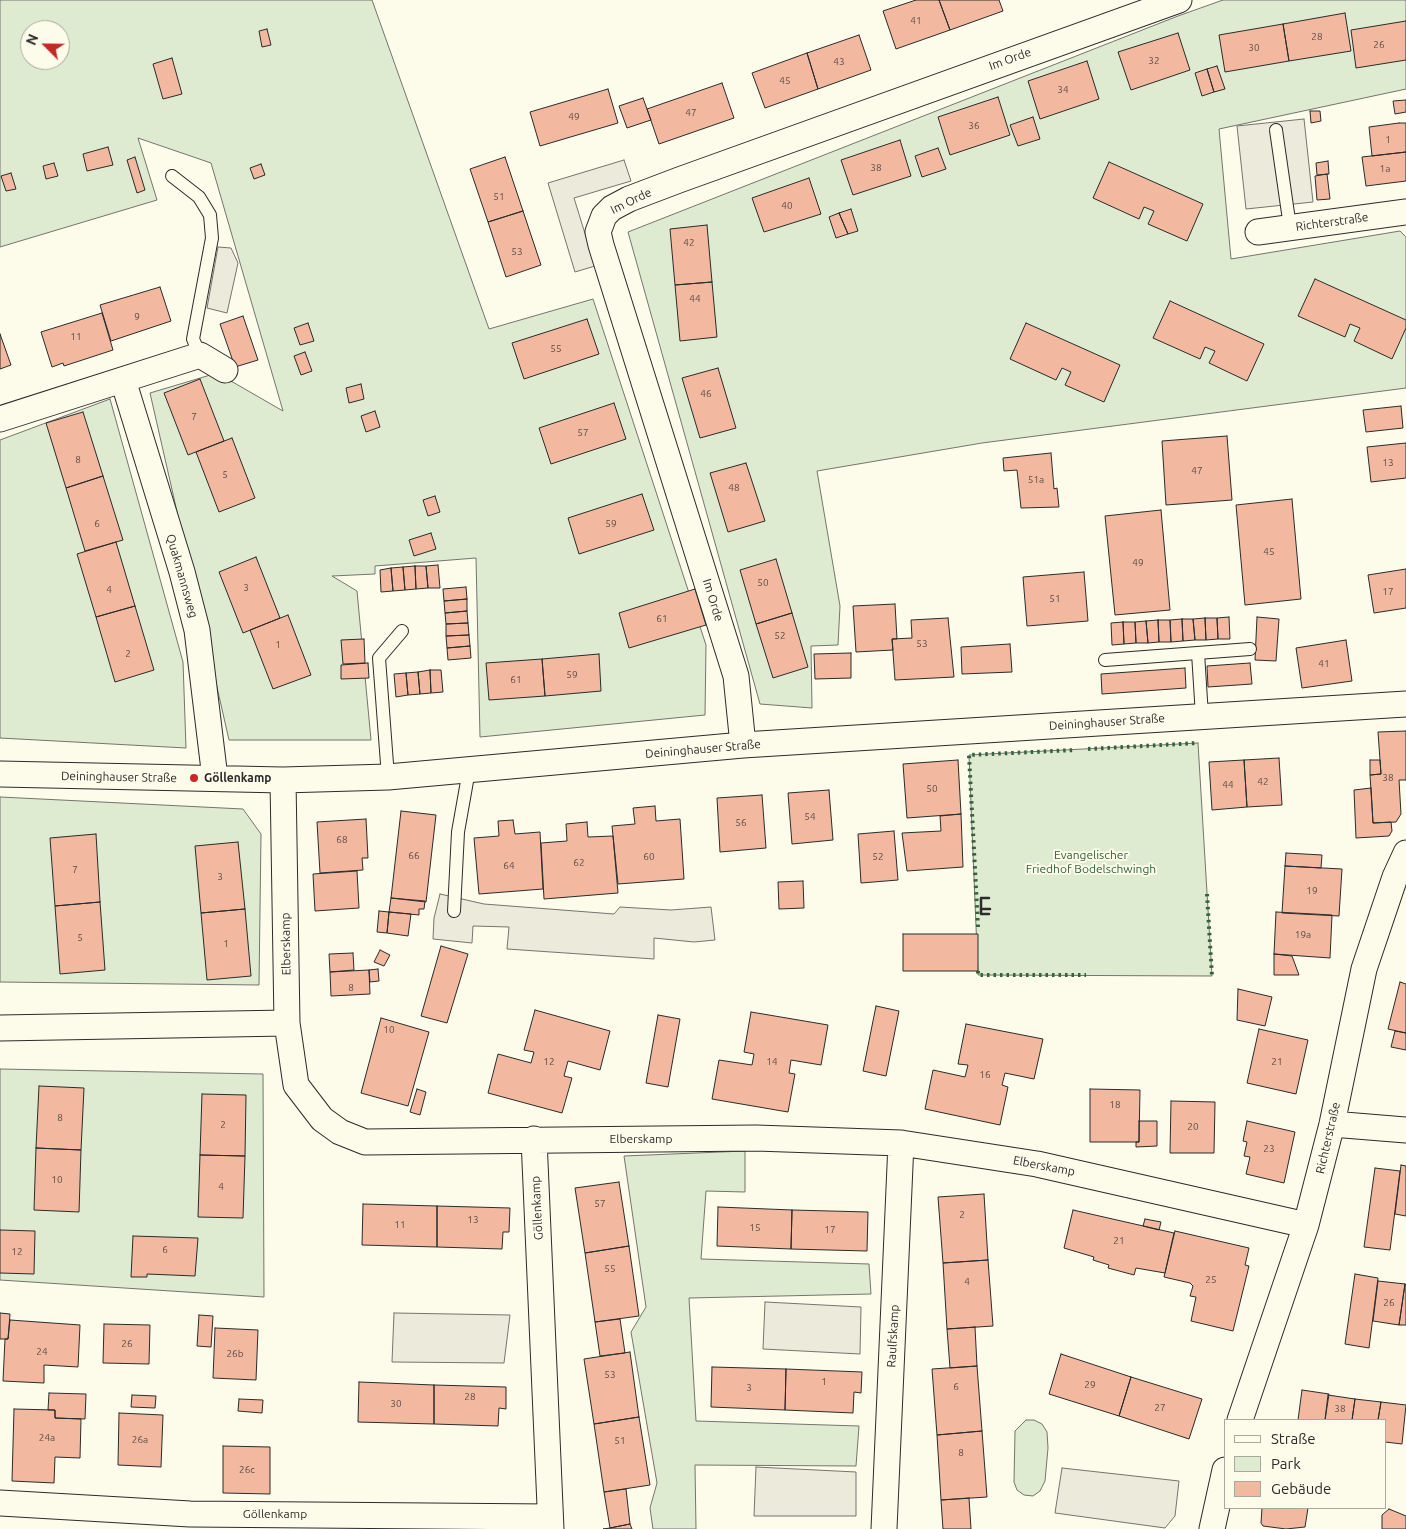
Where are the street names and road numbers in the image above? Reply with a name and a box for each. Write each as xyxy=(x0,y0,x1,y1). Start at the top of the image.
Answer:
street label: Im Orde xyxy=(987,45,1033,73)
street label: Im Orde xyxy=(608,185,654,217)
street label: Richterstraße xyxy=(1295,210,1369,234)
street label: Quakmannsweg xyxy=(163,532,201,620)
street label: Im Orde xyxy=(700,577,726,623)
street label: Deininghauser Straße xyxy=(1049,711,1165,733)
street label: Deininghauser Straße xyxy=(645,737,761,761)
street label: Deininghauser Straße xyxy=(61,769,177,785)
street label: Elberskamp xyxy=(278,912,294,976)
street label: Richterstraße xyxy=(1313,1101,1343,1175)
street label: Elberskamp xyxy=(610,1132,672,1146)
street label: Elberskamp xyxy=(1012,1153,1076,1179)
street label: Göllenkamp xyxy=(528,1176,546,1240)
street label: Raulfskamp xyxy=(884,1304,902,1368)
street label: Göllenkamp xyxy=(243,1507,307,1521)

